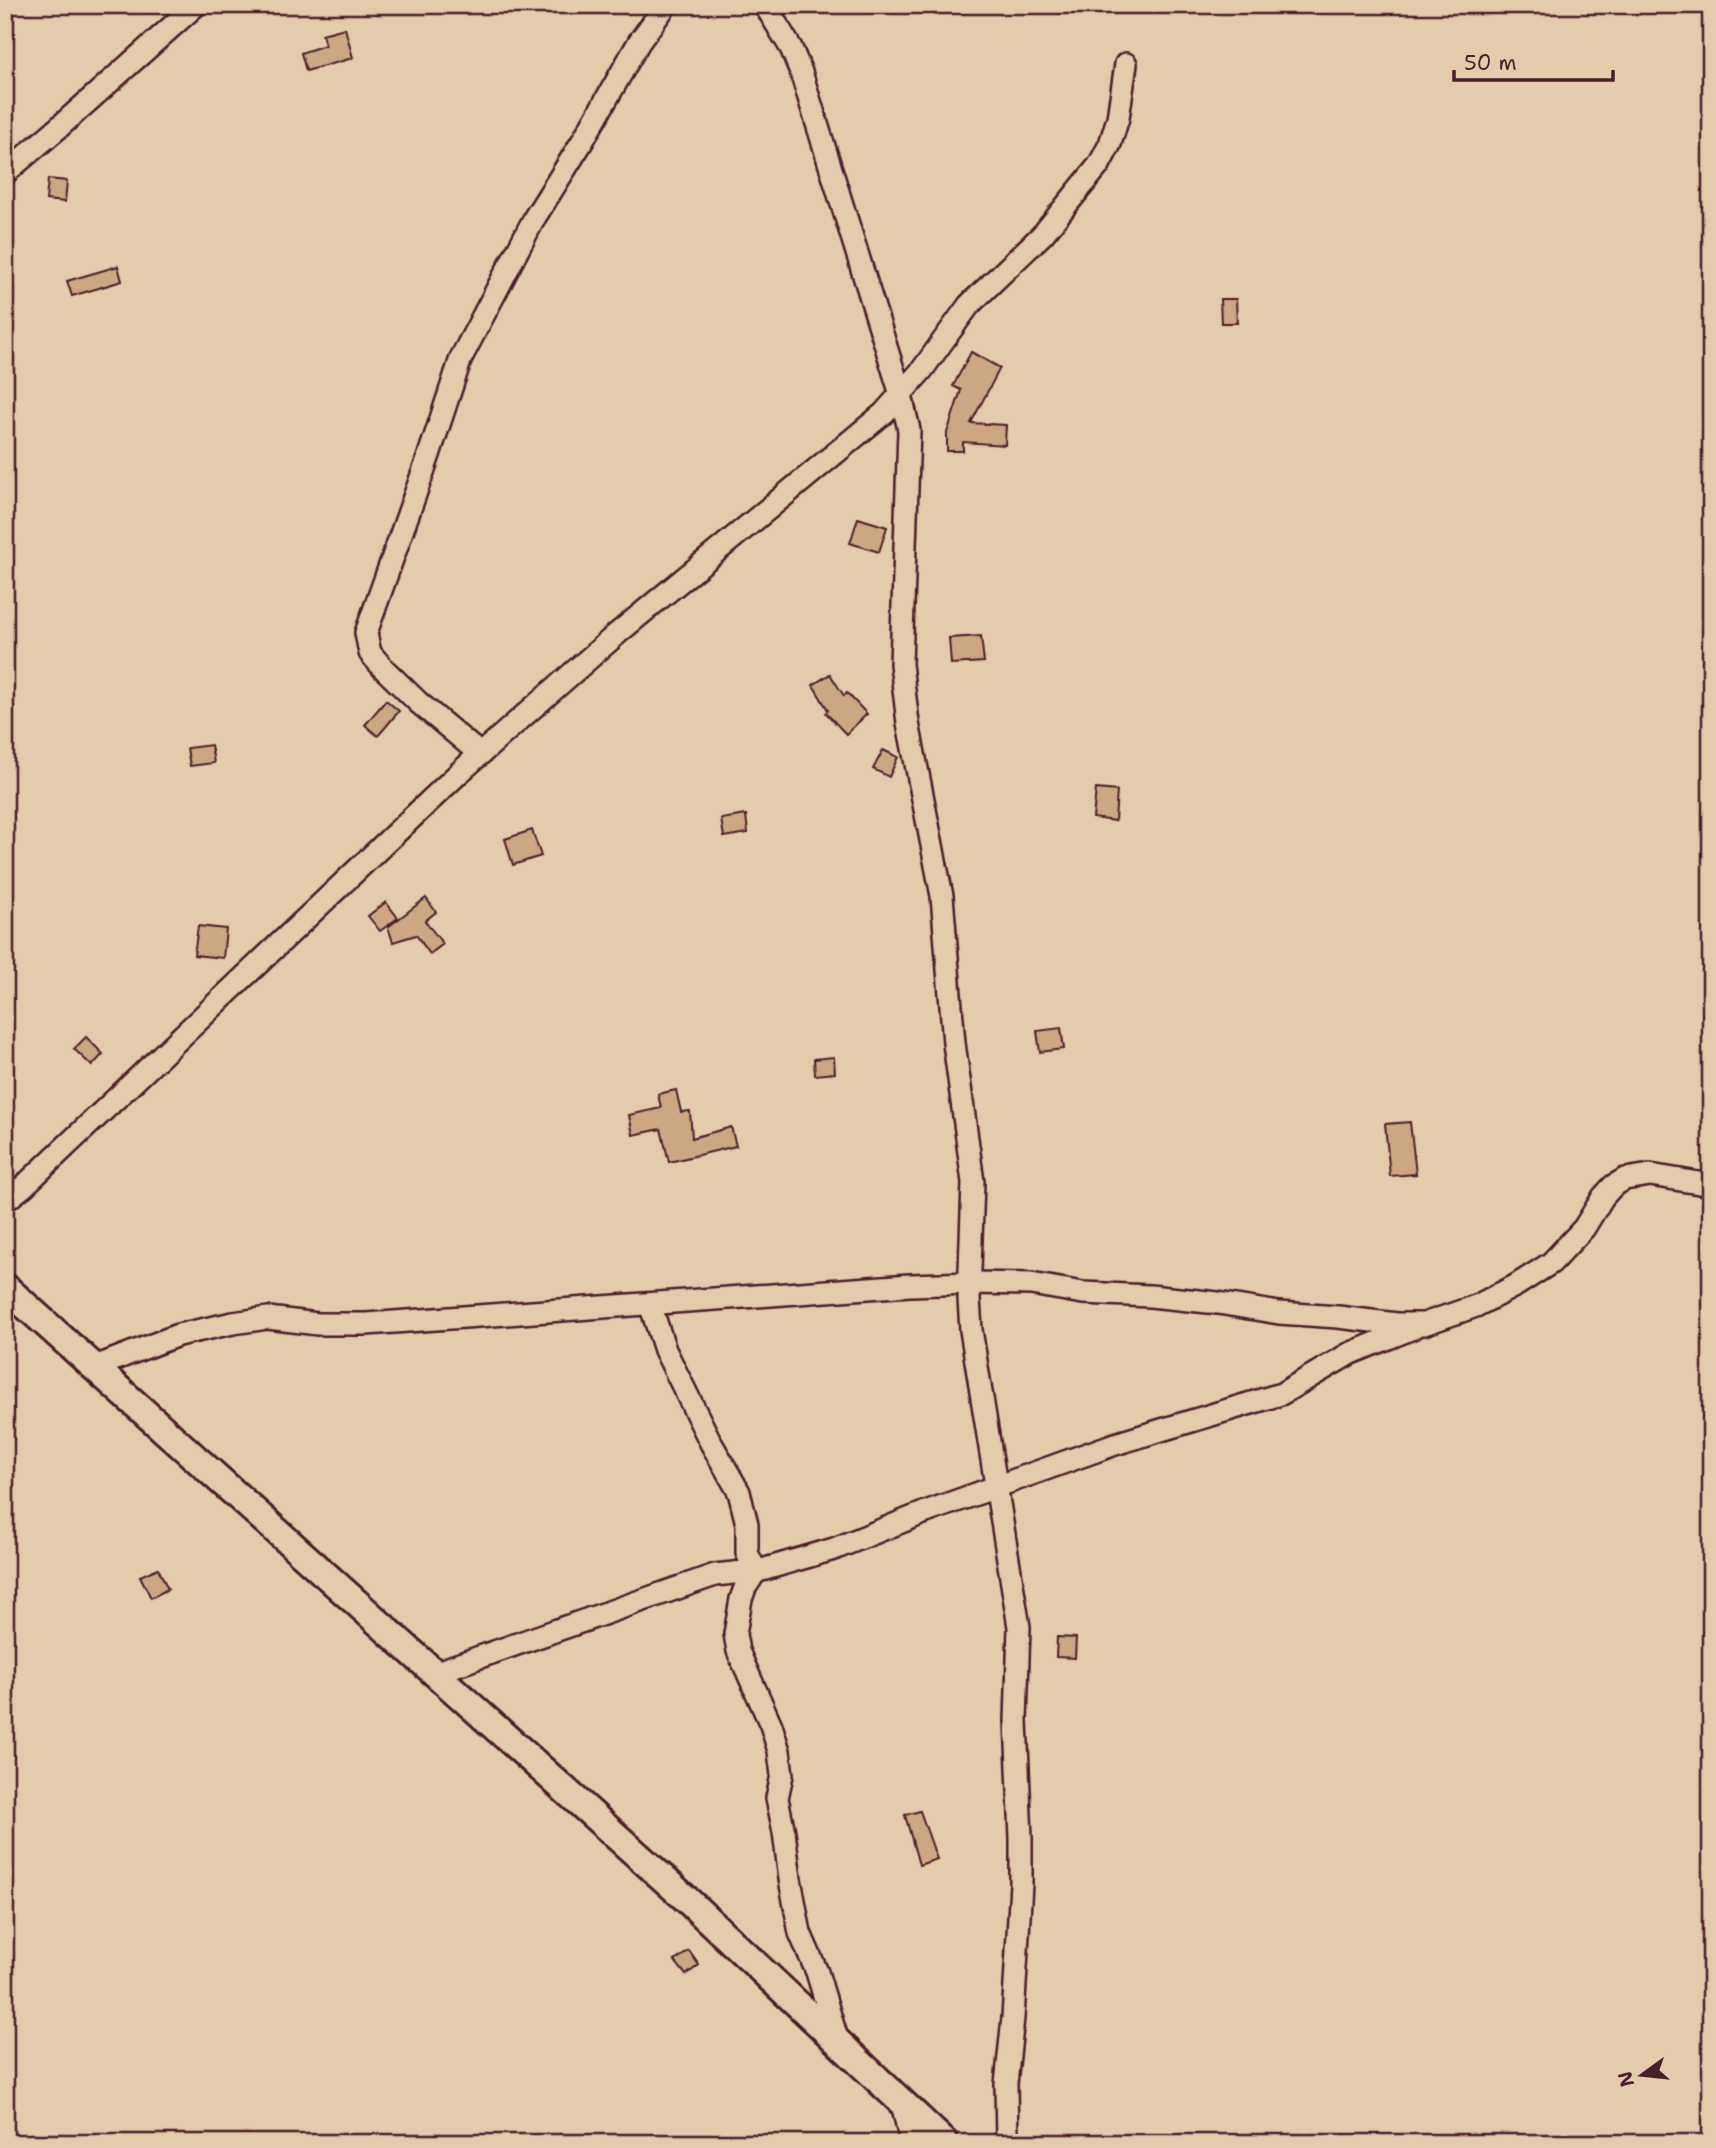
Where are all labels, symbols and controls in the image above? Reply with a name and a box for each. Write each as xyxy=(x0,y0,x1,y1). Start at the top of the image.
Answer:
scale bar xyxy=(1454,38,1613,82)
text: 50 m xyxy=(1464,49,1517,77)
north arrow xyxy=(1608,2039,1678,2110)
text: N xyxy=(1612,2069,1640,2090)

